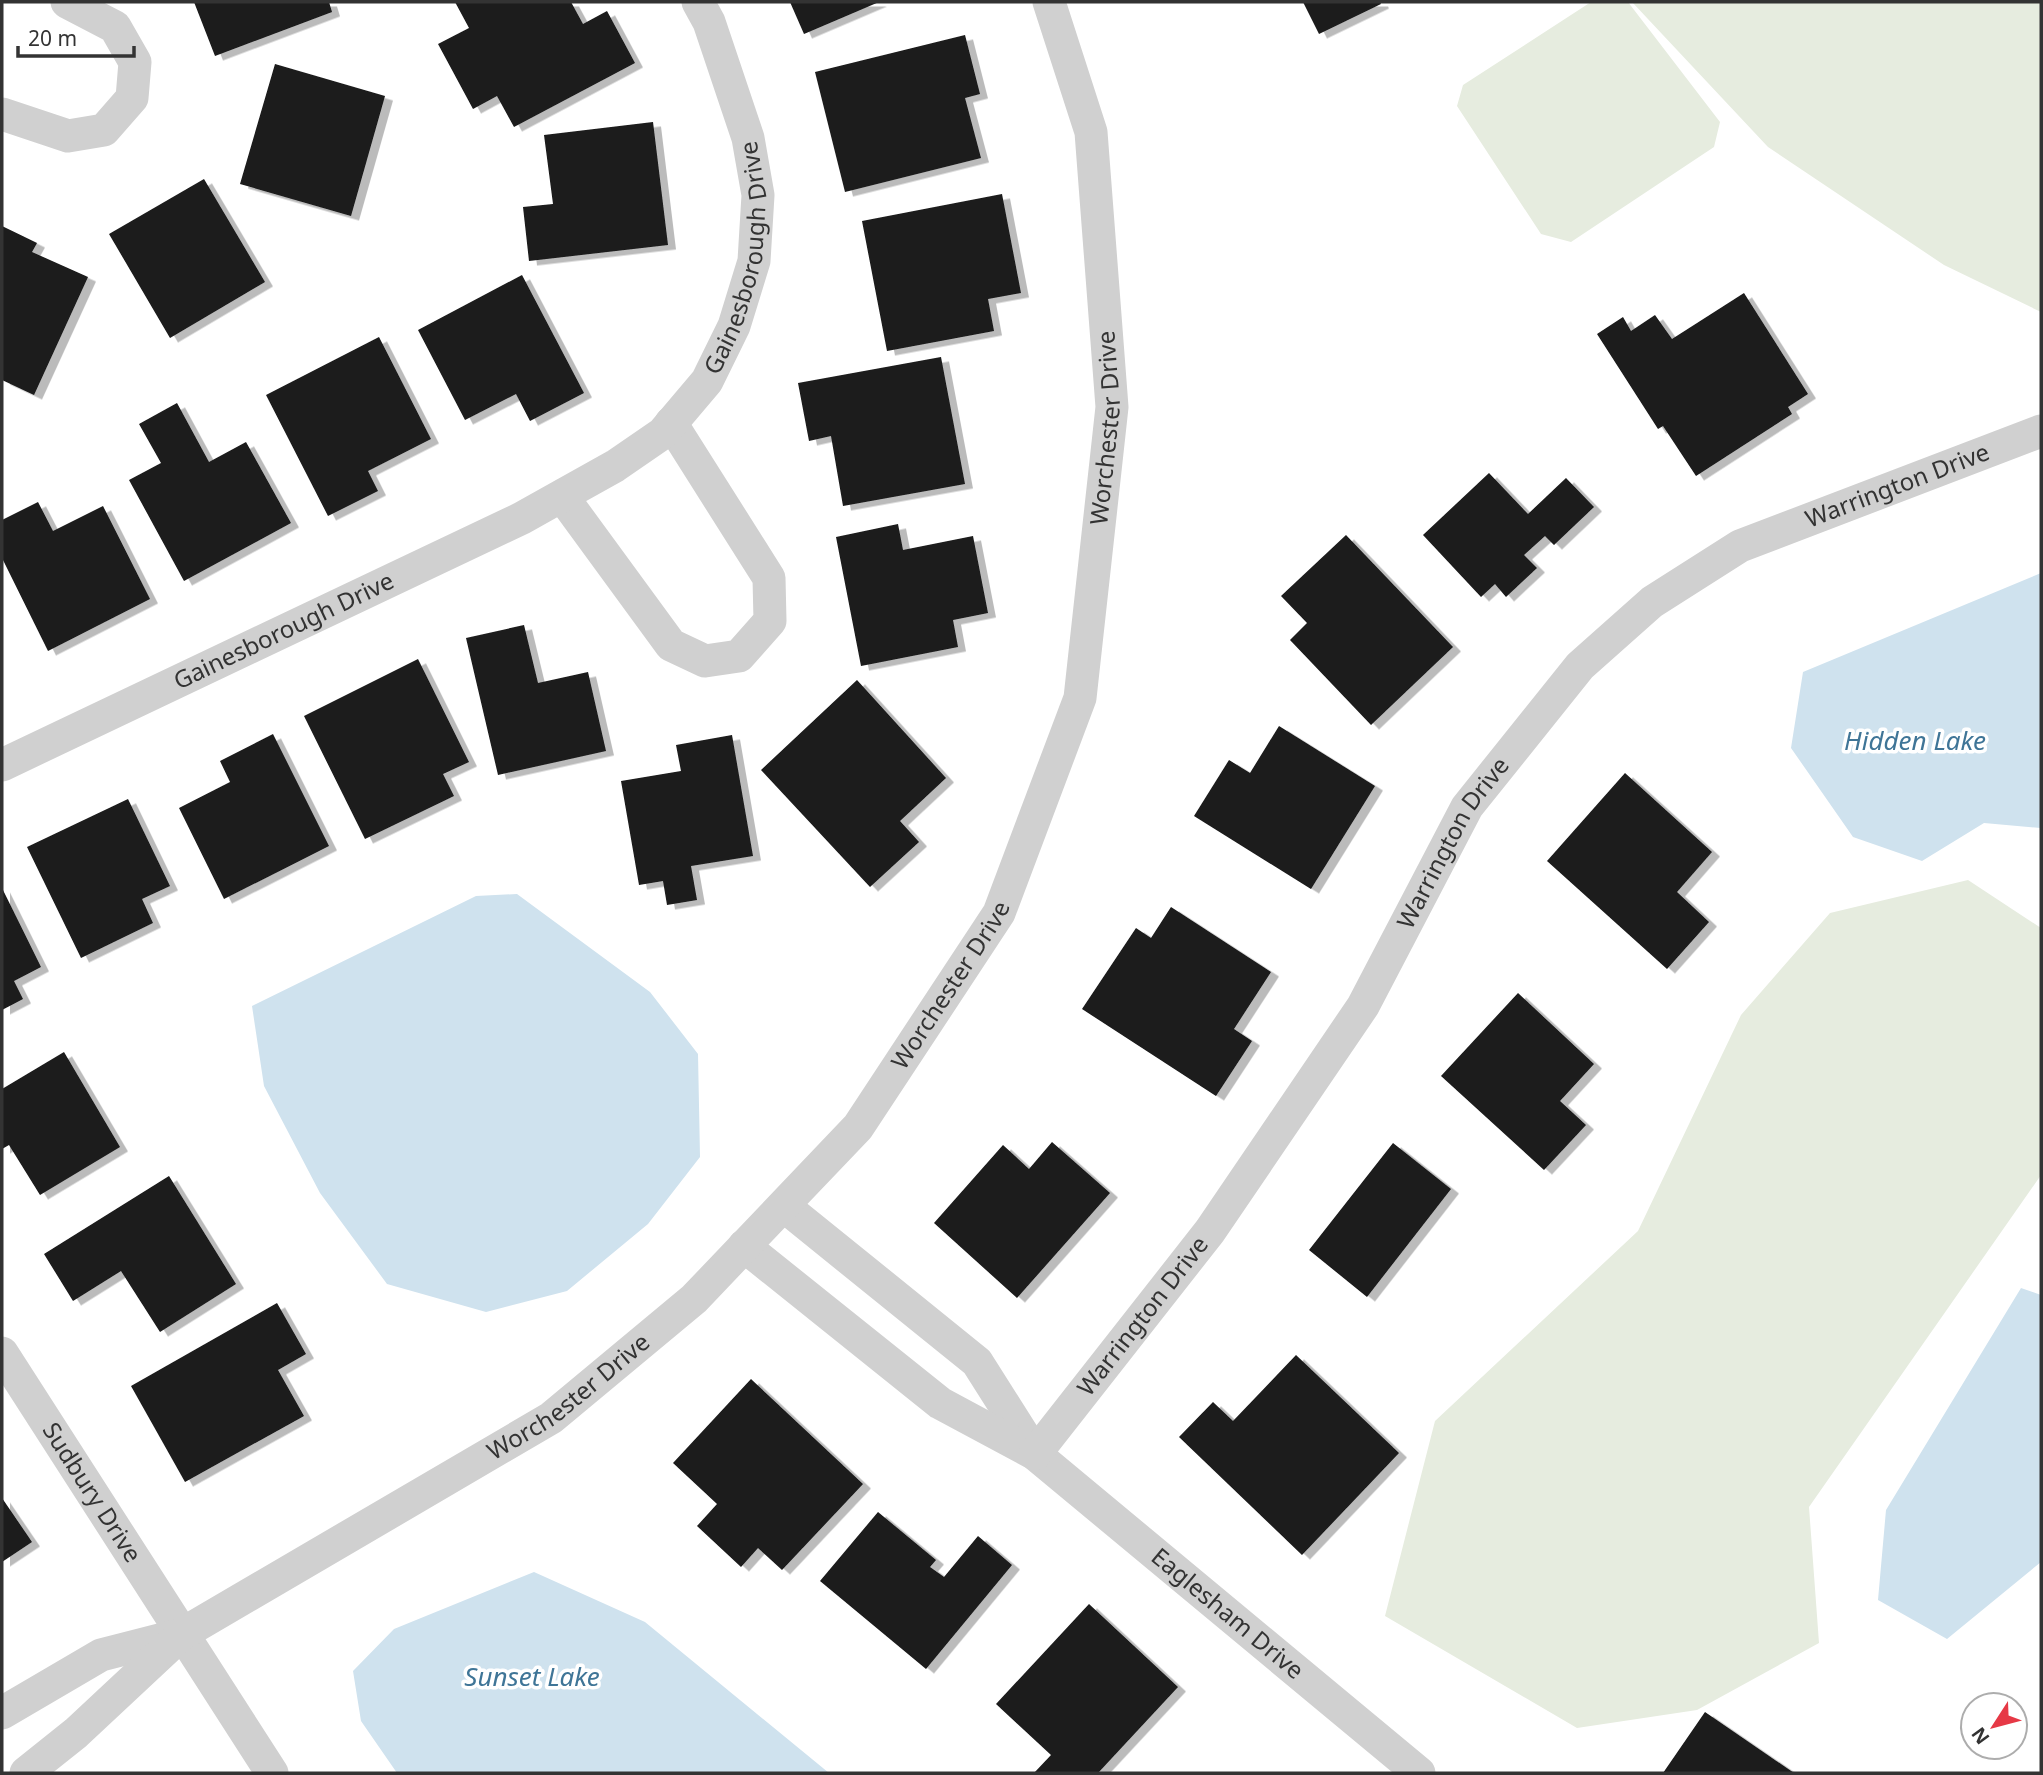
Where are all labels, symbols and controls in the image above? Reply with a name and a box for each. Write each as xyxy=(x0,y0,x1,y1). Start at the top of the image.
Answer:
scale bar xyxy=(18,14,133,58)
text: 20 m xyxy=(28,24,77,52)
street label: Gainesborough Drive xyxy=(695,139,774,379)
street label: Worchester Drive xyxy=(1081,330,1127,527)
street label: Warrington Drive xyxy=(1800,434,1994,535)
street label: Gainesborough Drive xyxy=(168,563,399,696)
water label: Hidden Lake xyxy=(1844,722,1986,758)
street label: Warrington Drive xyxy=(1388,750,1516,934)
street label: Worchester Drive xyxy=(883,896,1017,1075)
street label: Warrington Drive xyxy=(1069,1229,1215,1402)
street label: Worchester Drive xyxy=(480,1325,656,1467)
street label: Sudbury Drive xyxy=(36,1416,150,1568)
street label: Eaglesham Drive xyxy=(1145,1539,1312,1686)
water label: Sunset Lake xyxy=(464,1658,600,1694)
north arrow xyxy=(1959,1691,2029,1761)
text: N xyxy=(1965,1722,1995,1750)

